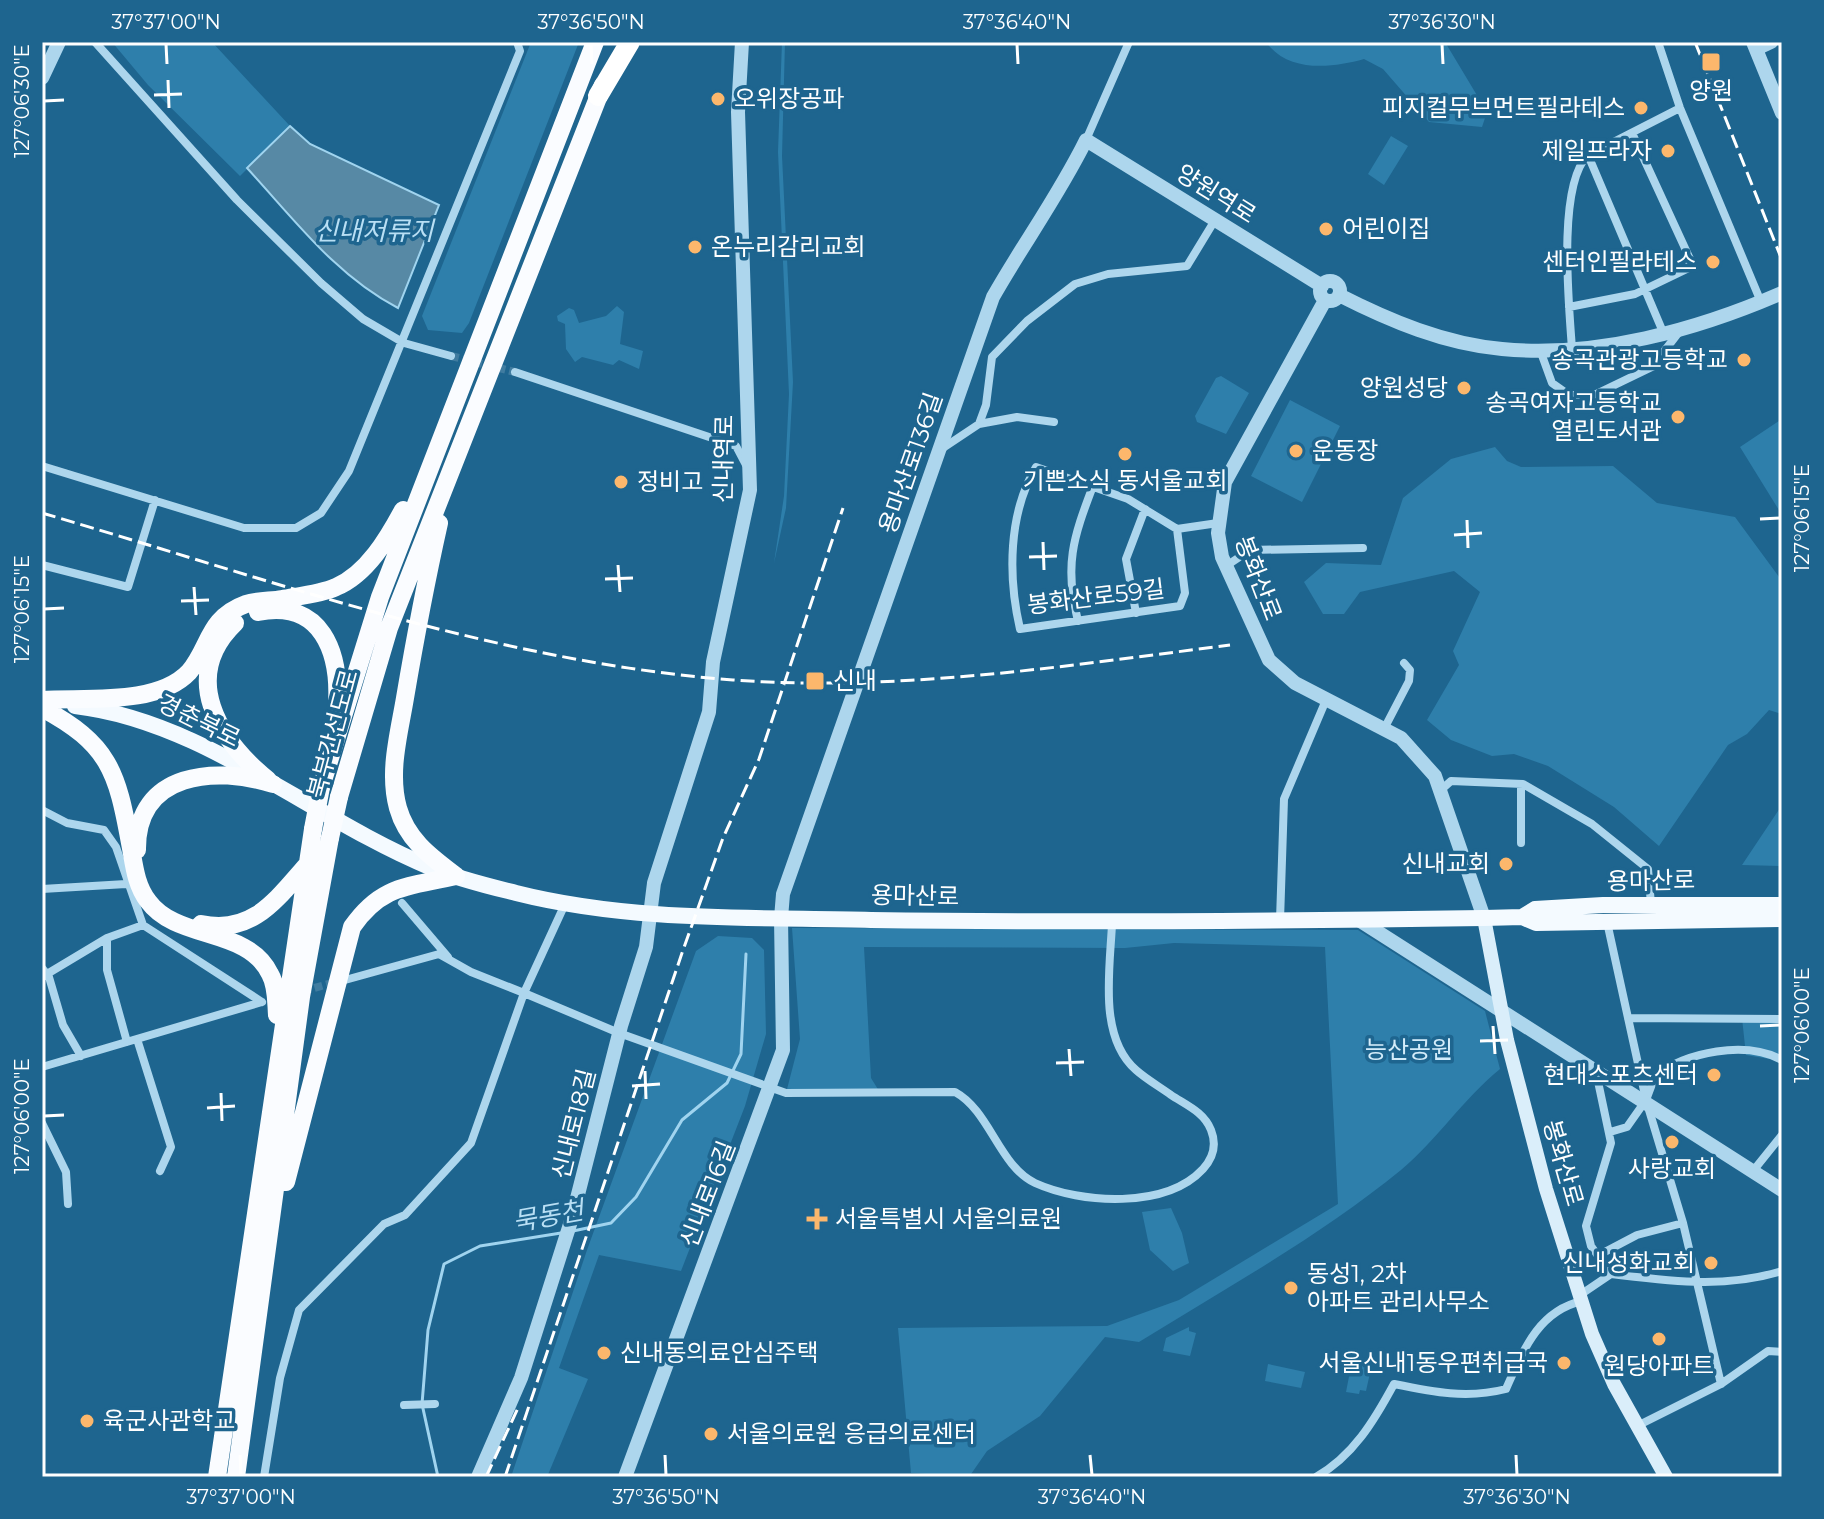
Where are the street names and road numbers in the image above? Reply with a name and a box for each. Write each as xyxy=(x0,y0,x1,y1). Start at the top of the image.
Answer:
street label: 양원역로 xyxy=(1171,158,1261,229)
street label: 용마산로136길 xyxy=(873,389,948,537)
street label: 신내역로 xyxy=(708,415,739,503)
street label: 봉화산로 xyxy=(1229,531,1288,624)
street label: 봉화산로59길 xyxy=(1025,574,1166,619)
street label: 북부간선도로 xyxy=(301,666,364,802)
street label: 경춘북로 xyxy=(153,688,245,753)
street label: 용마산로 xyxy=(1607,865,1695,896)
street label: 용마산로 xyxy=(871,880,959,911)
street label: 신내로18길 xyxy=(546,1066,601,1182)
street label: 봉화산로 xyxy=(1537,1116,1590,1209)
street label: 신내로16길 xyxy=(674,1137,741,1251)

